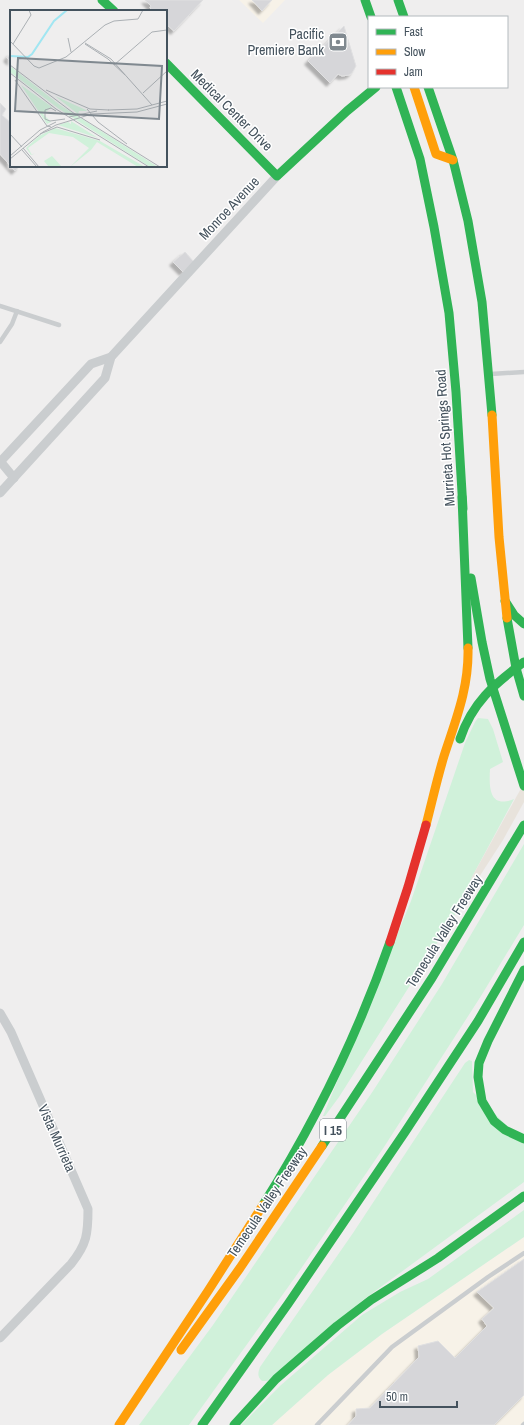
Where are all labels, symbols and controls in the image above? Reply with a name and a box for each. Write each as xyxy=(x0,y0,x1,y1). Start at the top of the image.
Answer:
inset map xyxy=(10,10,167,167)
legend xyxy=(368,16,508,88)
text: Fast xyxy=(404,24,423,40)
place label: Pacific Premiere Bank xyxy=(247,25,324,59)
bank icon: Pacific Premiere Bank xyxy=(327,31,349,53)
text: Slow xyxy=(404,44,426,60)
text: Jam xyxy=(404,64,423,80)
street label: Medical Center Drive xyxy=(187,65,277,155)
street label: Monroe Avenue xyxy=(195,173,263,243)
street label: Murrieta Hot Springs Road xyxy=(431,369,459,507)
street label: Temecula Valley Freeway xyxy=(402,871,486,991)
street label: Vista Murrieta xyxy=(34,1101,80,1175)
road number: I 15 xyxy=(320,1119,346,1141)
street label: Temecula Valley Freeway xyxy=(223,1143,311,1261)
scale bar xyxy=(380,1383,457,1409)
text: 50 m xyxy=(386,1389,408,1405)

